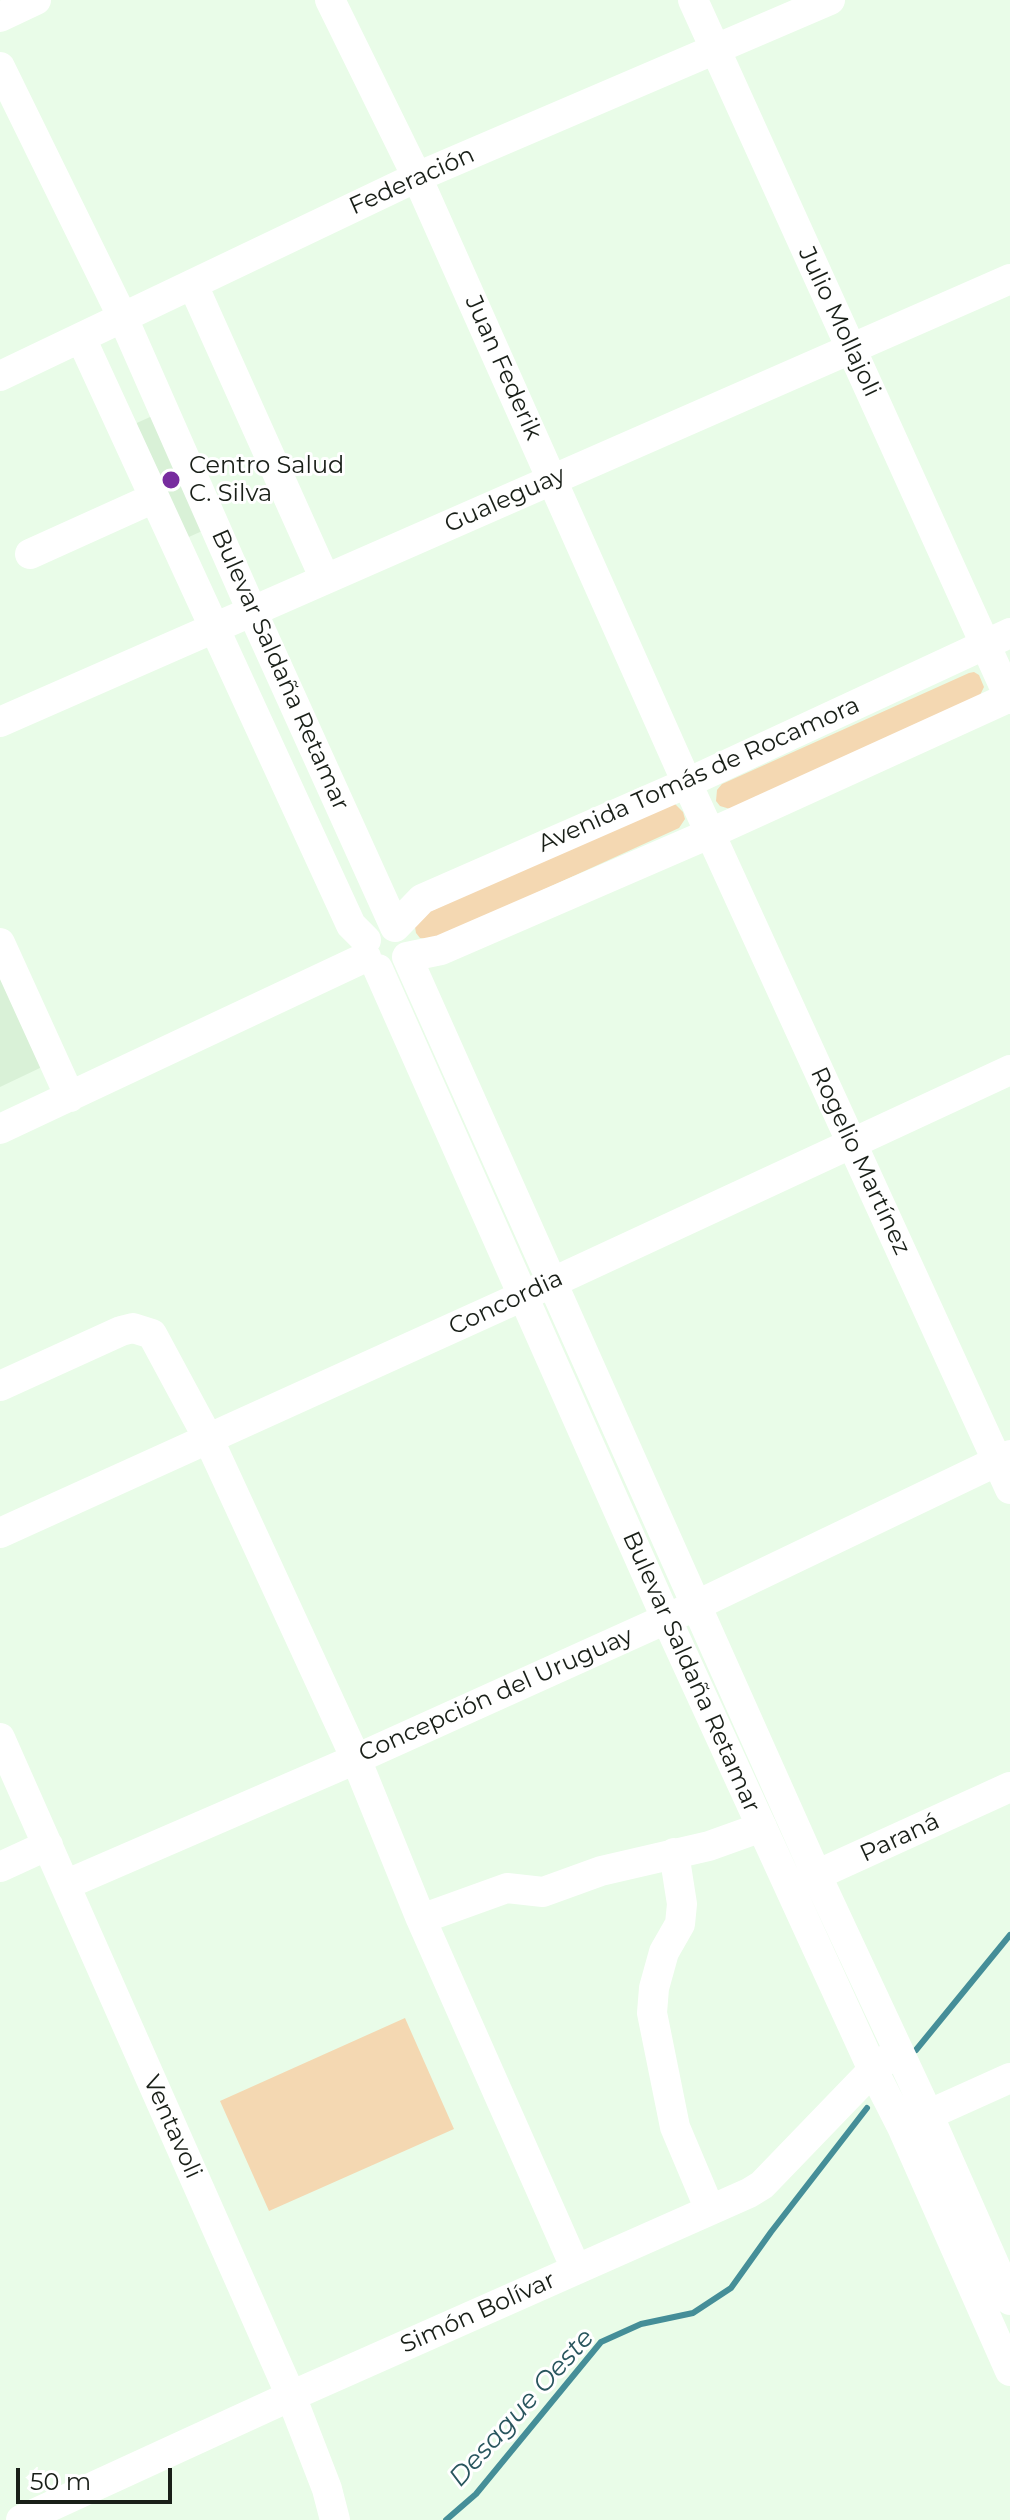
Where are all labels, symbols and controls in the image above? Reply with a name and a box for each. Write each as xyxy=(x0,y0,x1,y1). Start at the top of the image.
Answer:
street label: Federación xyxy=(345,141,479,221)
street label: Julio Mollajoli xyxy=(792,243,886,401)
street label: Juan Federik xyxy=(458,291,548,445)
place label: Centro Salud C. Silva xyxy=(189,452,344,508)
street label: Gualeguay xyxy=(440,461,570,539)
marker: Centro Salud C. Silva xyxy=(160,469,182,491)
street label: Bulevar Saldaña Retamar xyxy=(205,525,355,815)
street label: Avenida Tomás de Rocamora xyxy=(534,691,864,859)
street label: Rogelio Martínez xyxy=(804,1063,916,1259)
street label: Concordia xyxy=(444,1264,568,1342)
street label: Bulevar Saldaña Retamar xyxy=(616,1527,766,1817)
street label: Concepción del Uruguay xyxy=(355,1622,637,1768)
street label: Paraná xyxy=(856,1807,944,1869)
street label: Ventavoli xyxy=(136,2071,208,2183)
street label: Simón Bolívar xyxy=(396,2266,560,2360)
water label: Desague Oeste xyxy=(443,2323,601,2493)
scale bar xyxy=(20,2452,176,2502)
text: 50 m xyxy=(30,2467,91,2496)

